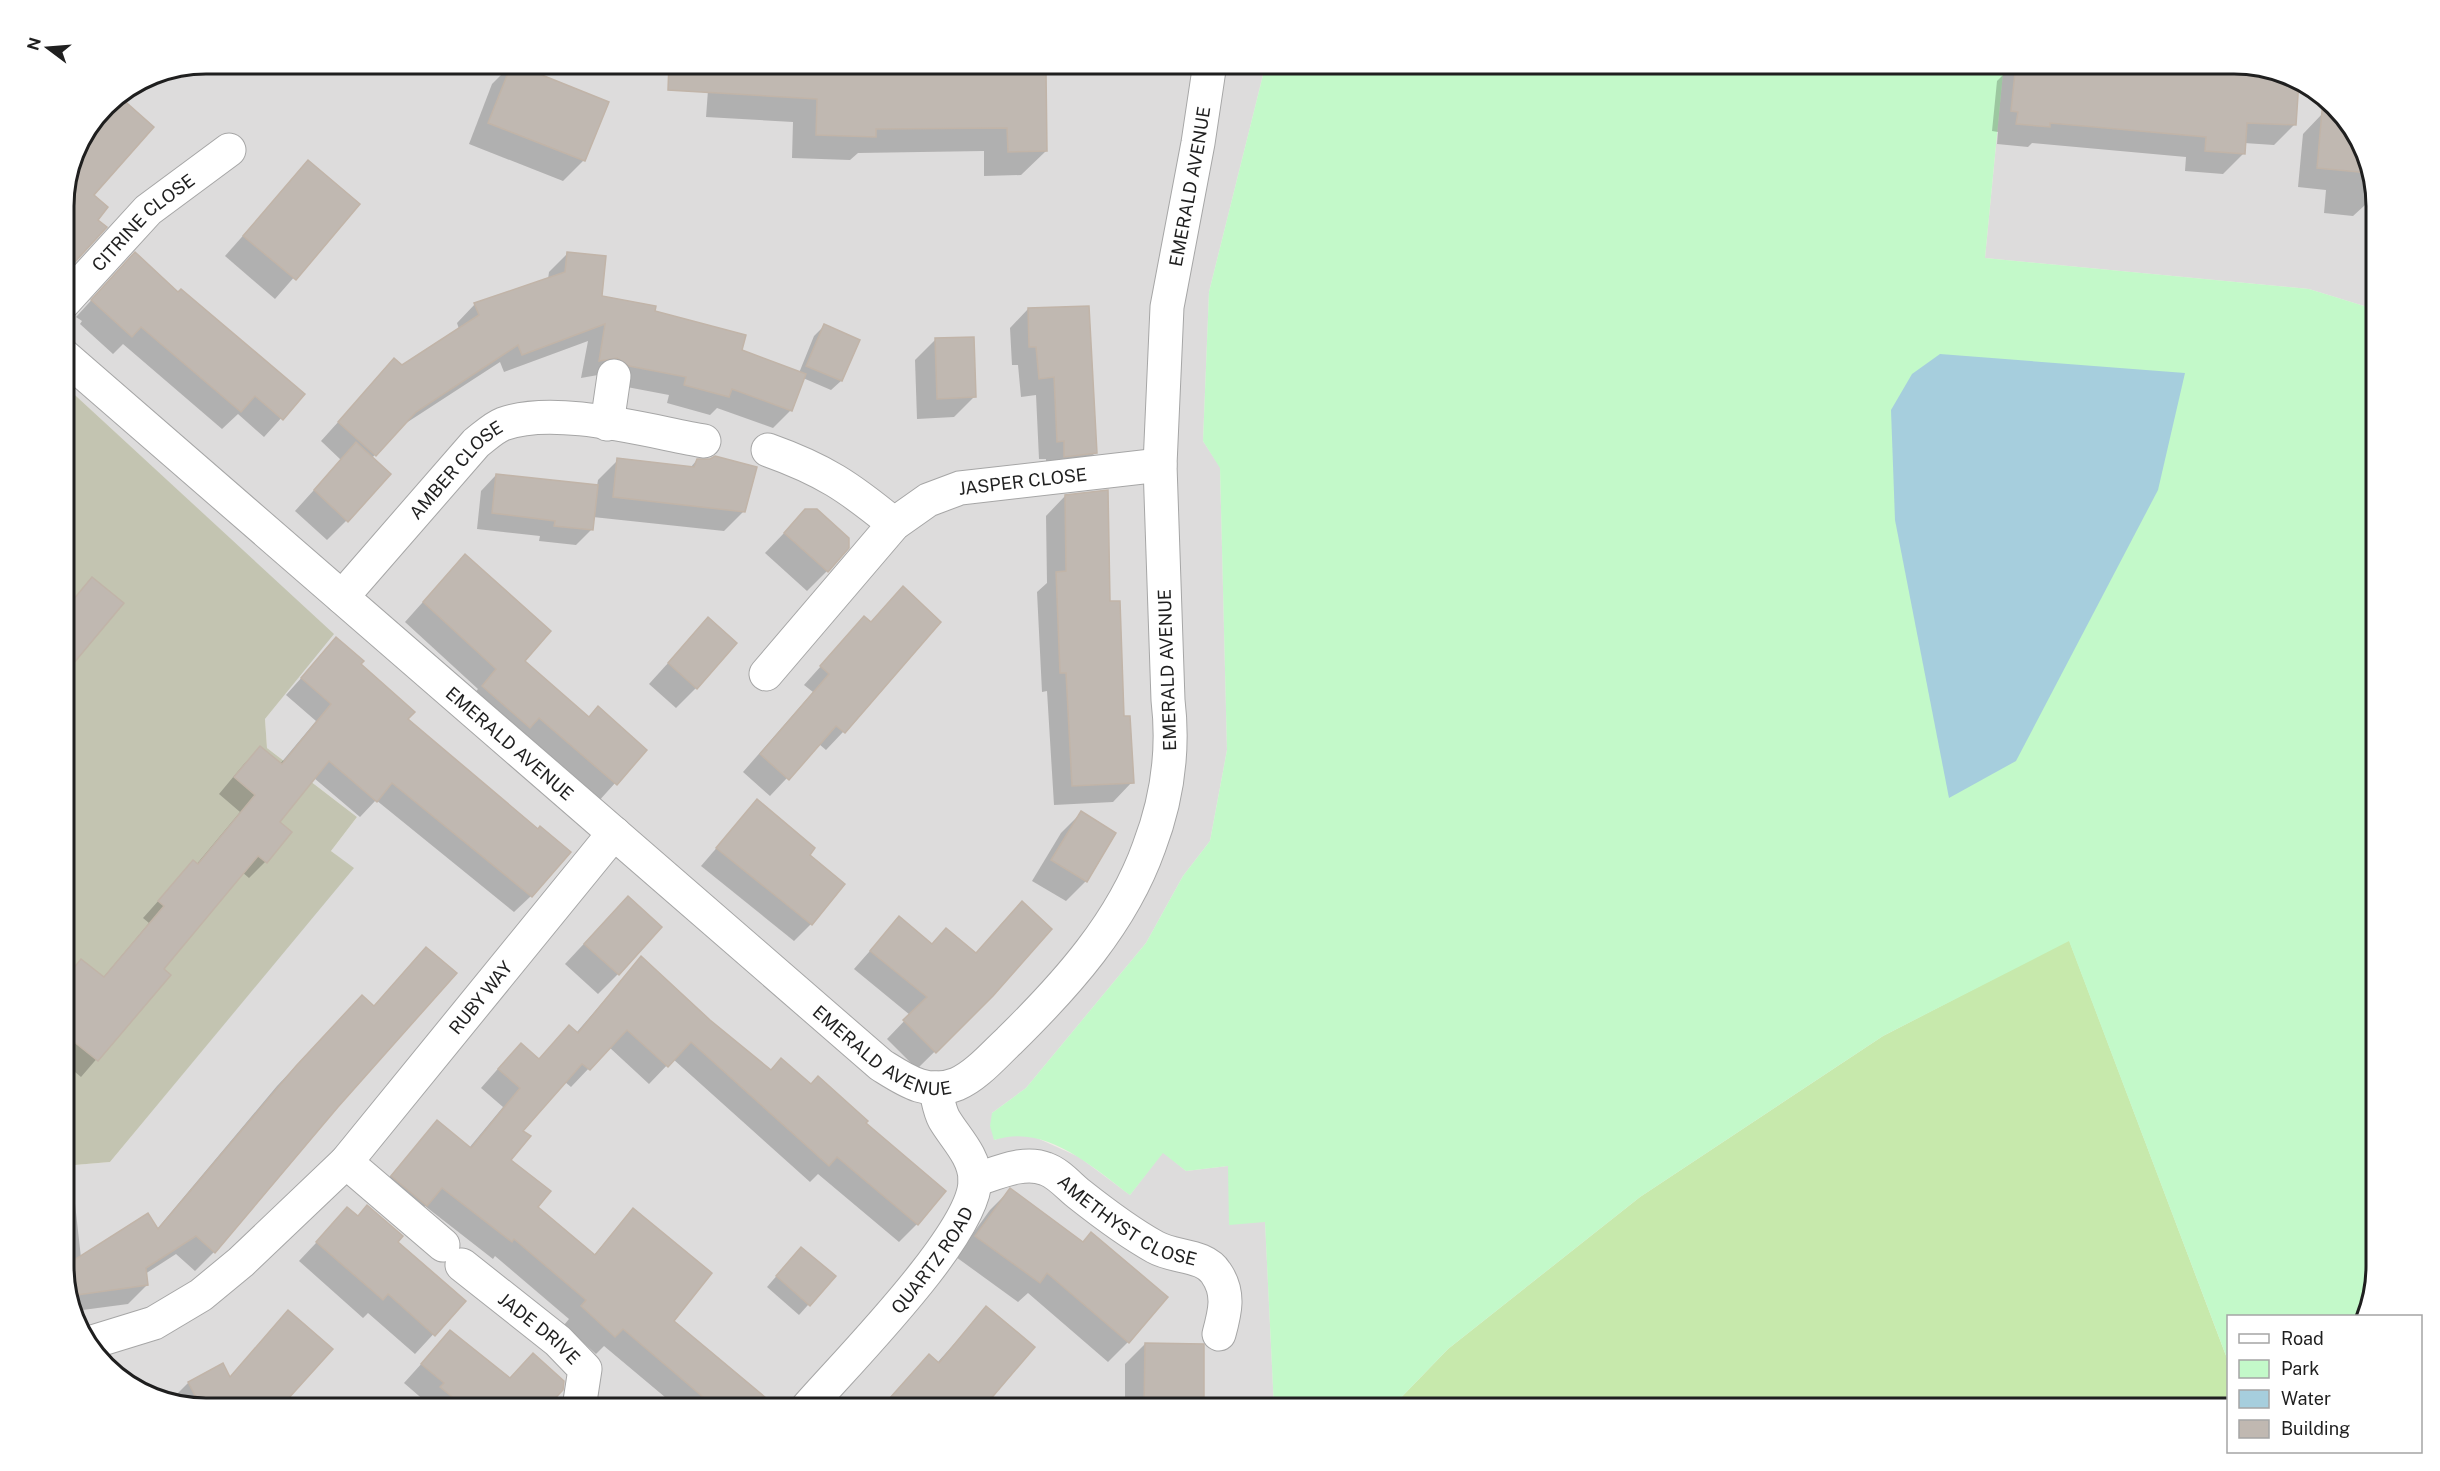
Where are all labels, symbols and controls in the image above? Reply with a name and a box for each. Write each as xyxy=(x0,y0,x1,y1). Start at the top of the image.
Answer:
north arrow xyxy=(18,18,78,78)
text: N xyxy=(23,35,45,53)
street label: EMERALD AVENUE xyxy=(1164,105,1214,268)
street label: CITRINE CLOSE xyxy=(87,169,198,275)
street label: AMBER CLOSE xyxy=(404,416,506,523)
street label: JASPER CLOSE xyxy=(957,463,1088,499)
street label: EMERALD AVENUE xyxy=(1154,589,1180,751)
street label: EMERALD AVENUE xyxy=(442,682,578,804)
street label: RUBY WAY xyxy=(444,956,516,1038)
street label: EMERALD AVENUE xyxy=(809,1001,953,1099)
street label: AMETHYST CLOSE xyxy=(1054,1170,1199,1269)
street label: QUARTZ ROAD xyxy=(886,1203,977,1318)
street label: JADE DRIVE xyxy=(495,1288,585,1368)
legend xyxy=(2227,1315,2422,1453)
text: Road xyxy=(2281,1328,2324,1349)
text: Park xyxy=(2281,1358,2319,1379)
text: Water xyxy=(2281,1388,2331,1409)
text: Building xyxy=(2281,1418,2350,1439)

